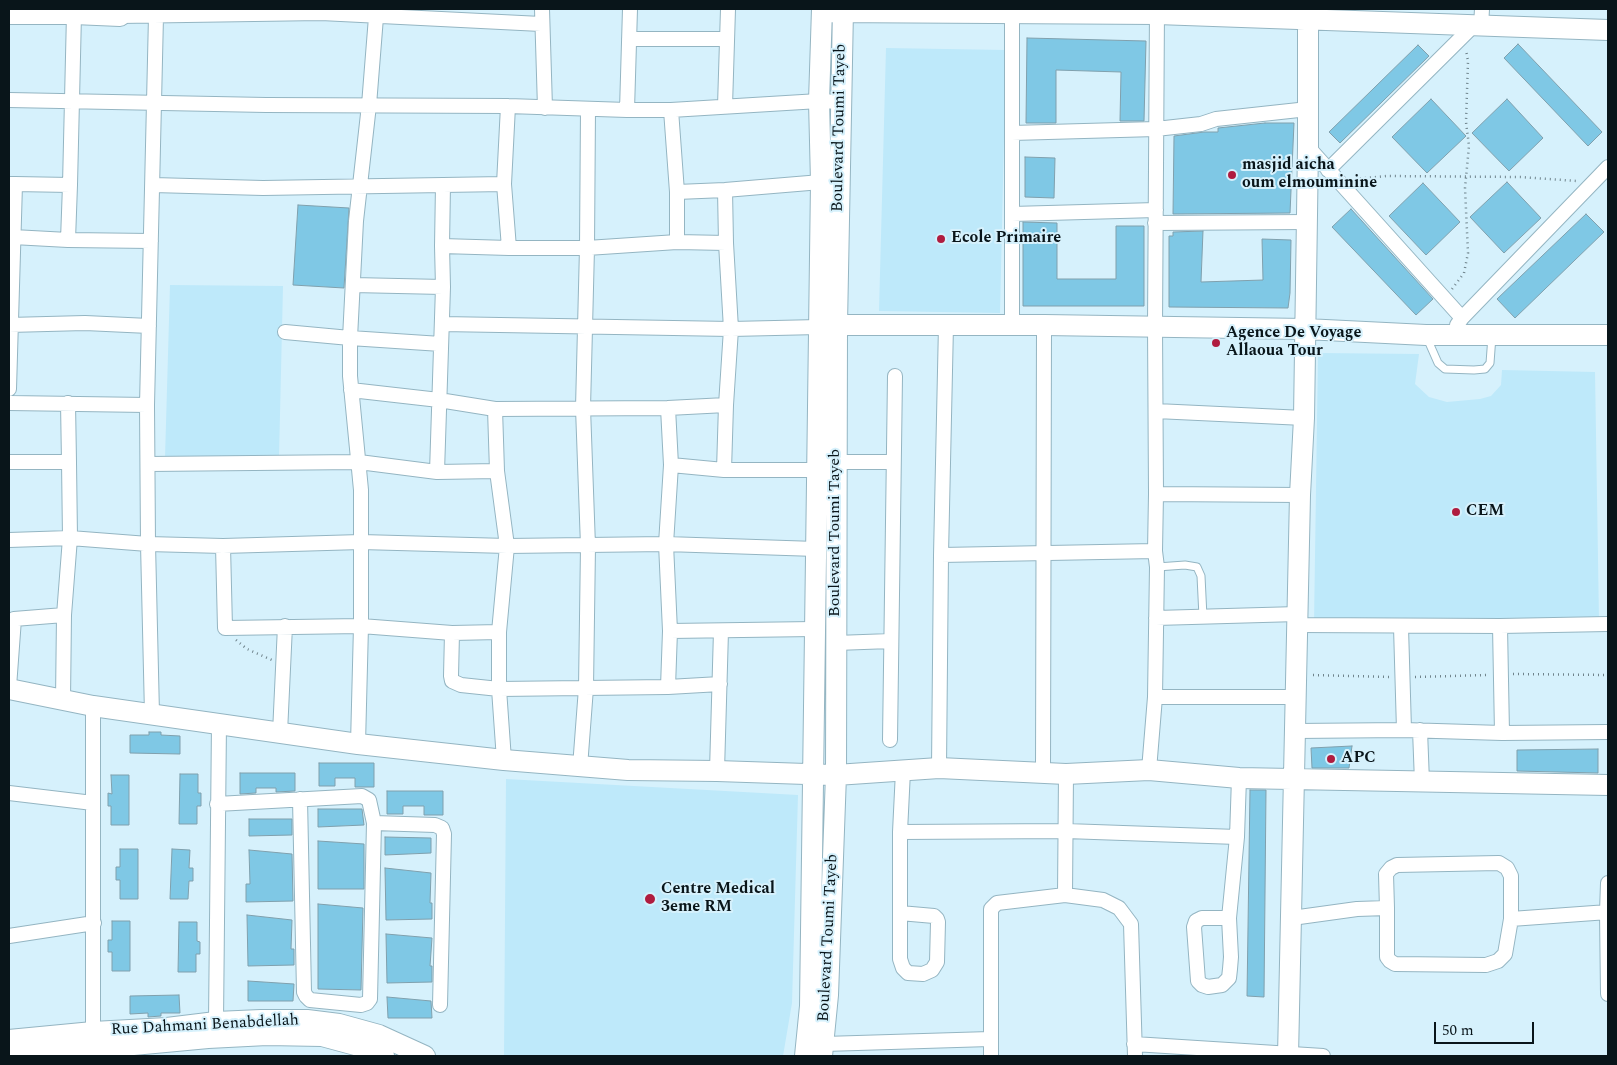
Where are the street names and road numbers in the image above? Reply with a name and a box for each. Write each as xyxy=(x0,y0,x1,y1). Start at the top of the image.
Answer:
street label: Boulevard Toumi Tayeb xyxy=(829,44,851,212)
street label: Boulevard Toumi Tayeb xyxy=(826,449,846,617)
street label: Boulevard Toumi Tayeb xyxy=(815,854,843,1022)
street label: Rue Dahmani Benabdellah xyxy=(111,1011,299,1041)

